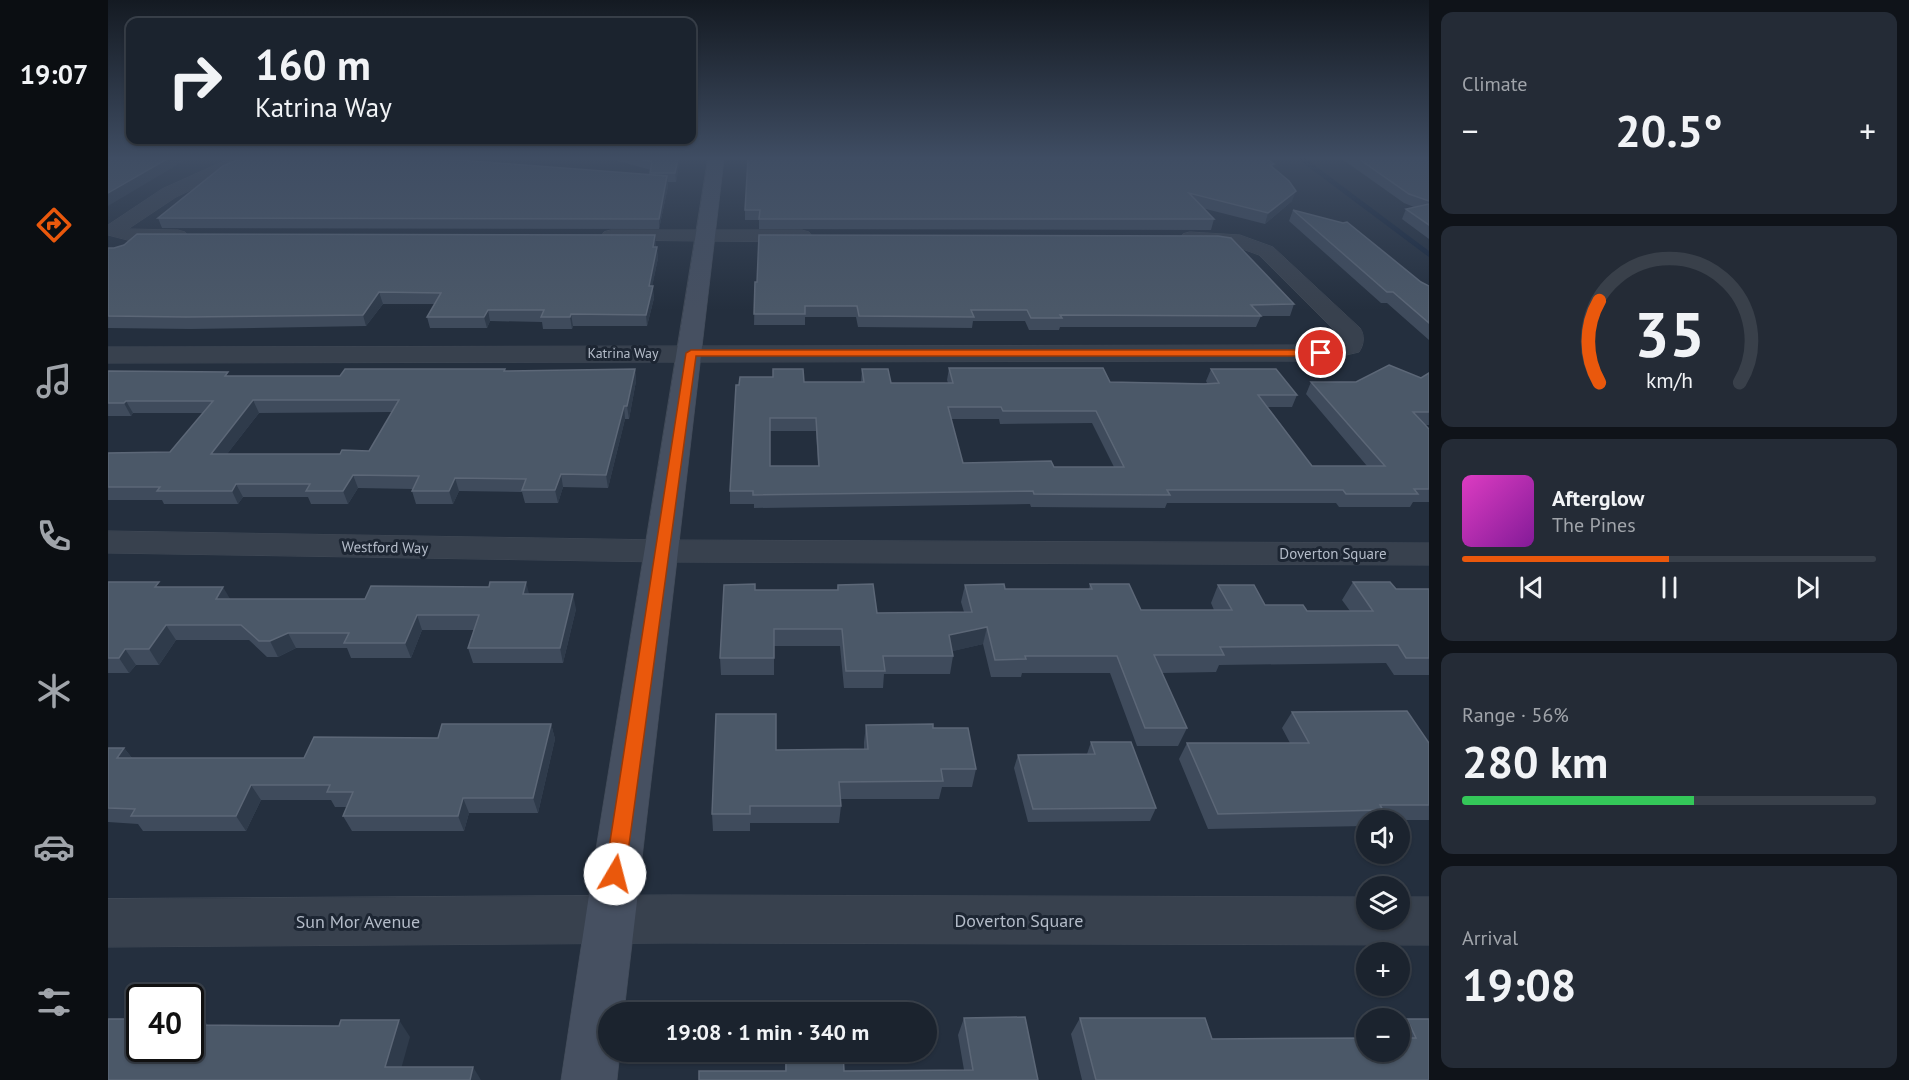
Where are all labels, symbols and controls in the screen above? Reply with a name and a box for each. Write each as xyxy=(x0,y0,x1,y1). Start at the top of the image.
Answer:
text: 160 m xyxy=(255,37,371,92)
icon: right xyxy=(156,42,234,120)
text: 19:07 xyxy=(20,57,88,91)
text: Climate xyxy=(1462,71,1528,97)
text: Katrina Way xyxy=(255,90,392,124)
text: 20.5° xyxy=(1615,101,1723,159)
text: − xyxy=(1462,109,1479,152)
text: + xyxy=(1859,109,1876,152)
icon: directions xyxy=(33,204,75,246)
text: 35 xyxy=(1634,294,1704,375)
pin xyxy=(1295,327,1346,378)
icon: arrive xyxy=(1304,336,1337,369)
street label: Katrina Way xyxy=(588,344,659,362)
icon: music xyxy=(33,360,75,402)
text: km/h xyxy=(1645,367,1692,395)
text: Afterglow xyxy=(1552,484,1644,512)
text: The Pines xyxy=(1552,512,1636,538)
icon: phone xyxy=(33,515,75,557)
street label: Westford Way xyxy=(342,537,428,557)
street label: Doverton Square xyxy=(1279,544,1387,563)
icon: previous xyxy=(1515,571,1548,604)
icon: pause xyxy=(1653,571,1686,604)
icon: next xyxy=(1791,571,1824,604)
icon: climate xyxy=(33,670,75,712)
text: Range · 56% xyxy=(1462,702,1569,728)
text: 280 km xyxy=(1462,732,1608,790)
map controls xyxy=(1356,810,1410,1062)
button: sound xyxy=(1356,810,1410,864)
icon: car xyxy=(33,826,75,868)
position arrow xyxy=(583,842,647,906)
button: layers xyxy=(1356,876,1410,930)
street label: Doverton Square xyxy=(955,909,1083,932)
street label: Sun Mor Avenue xyxy=(296,910,420,933)
text: Arrival xyxy=(1462,925,1518,951)
button: + xyxy=(1356,942,1410,996)
text: 19:08 xyxy=(1462,955,1576,1013)
icon: filters xyxy=(33,981,75,1023)
speed limit sign: 40 xyxy=(126,984,204,1062)
button: − xyxy=(1356,1008,1410,1062)
text: 19:08 · 1 min · 340 m xyxy=(666,1018,869,1046)

